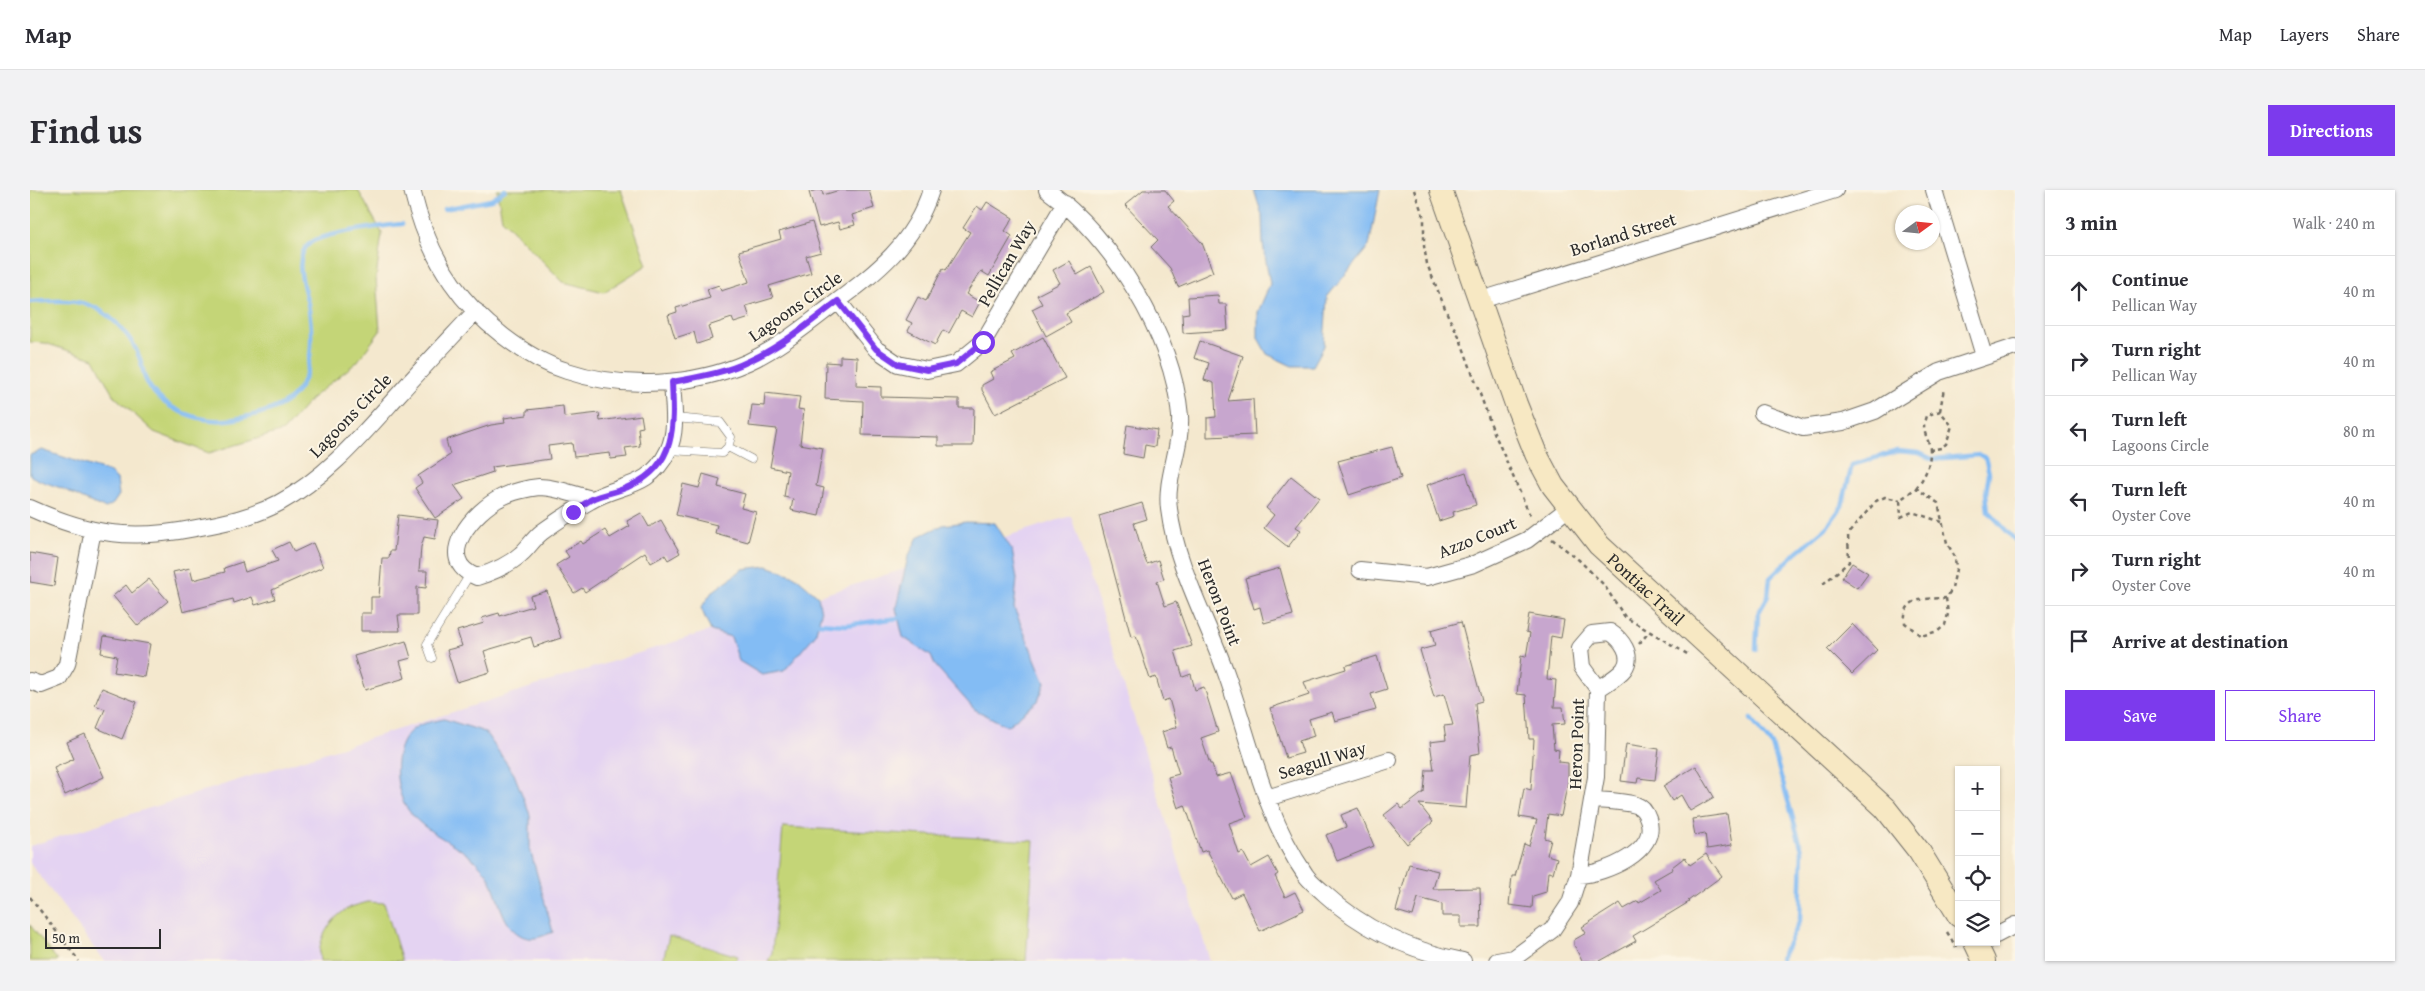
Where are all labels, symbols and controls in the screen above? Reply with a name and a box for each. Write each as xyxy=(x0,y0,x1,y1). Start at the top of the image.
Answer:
text: Map xyxy=(25,17,72,52)
text: Map xyxy=(2219,21,2252,48)
text: Layers xyxy=(2280,21,2329,48)
text: Share xyxy=(2357,21,2400,48)
text: Find us xyxy=(30,105,143,156)
button: Directions xyxy=(2268,105,2395,156)
street label: Borland Street xyxy=(1567,205,1680,263)
north arrow xyxy=(1895,205,1940,250)
text: 3 min xyxy=(2065,207,2117,238)
text: Walk · 240 m xyxy=(2292,211,2375,235)
street label: Pellican Way xyxy=(970,215,1042,311)
street label: Lagoons Circle xyxy=(743,264,847,348)
text: Continue xyxy=(2112,265,2189,293)
icon: ahead xyxy=(2065,277,2093,305)
text: 40 m xyxy=(2343,279,2375,303)
text: Pellican Way xyxy=(2112,293,2197,317)
route start xyxy=(972,331,995,354)
text: Turn right xyxy=(2112,335,2201,363)
icon: right xyxy=(2065,347,2093,375)
text: 40 m xyxy=(2343,349,2375,373)
text: Pellican Way xyxy=(2112,363,2197,387)
street label: Lagoons Circle xyxy=(302,366,398,464)
text: Turn left xyxy=(2112,405,2187,433)
icon: left xyxy=(2065,417,2093,445)
text: 80 m xyxy=(2343,419,2375,443)
text: Lagoons Circle xyxy=(2112,433,2209,457)
text: Turn left xyxy=(2112,475,2187,503)
icon: left xyxy=(2065,487,2093,515)
text: 40 m xyxy=(2343,489,2375,513)
route end xyxy=(562,501,585,524)
text: Oyster Cove xyxy=(2112,503,2191,527)
street label: Azzo Court xyxy=(1434,509,1521,565)
text: Turn right xyxy=(2112,545,2201,573)
street label: Pontiac Trail xyxy=(1602,546,1691,631)
street label: Heron Point xyxy=(1191,555,1249,650)
icon: right xyxy=(2065,557,2093,585)
text: 40 m xyxy=(2343,559,2375,583)
text: Oyster Cove xyxy=(2112,573,2191,597)
icon: arrive xyxy=(2065,627,2093,655)
text: Arrive at destination xyxy=(2112,627,2288,655)
button: Save xyxy=(2065,690,2215,741)
button: Share xyxy=(2225,690,2375,741)
street label: Heron Point xyxy=(1561,697,1591,790)
street label: Seagull Way xyxy=(1275,734,1369,786)
map controls xyxy=(1955,766,2000,946)
button: + xyxy=(1955,766,2000,811)
button: − xyxy=(1955,811,2000,856)
button: locate xyxy=(1955,856,2000,901)
button: layers xyxy=(1955,901,2000,946)
scale bar xyxy=(45,926,161,949)
text: 50 m xyxy=(52,928,80,948)

